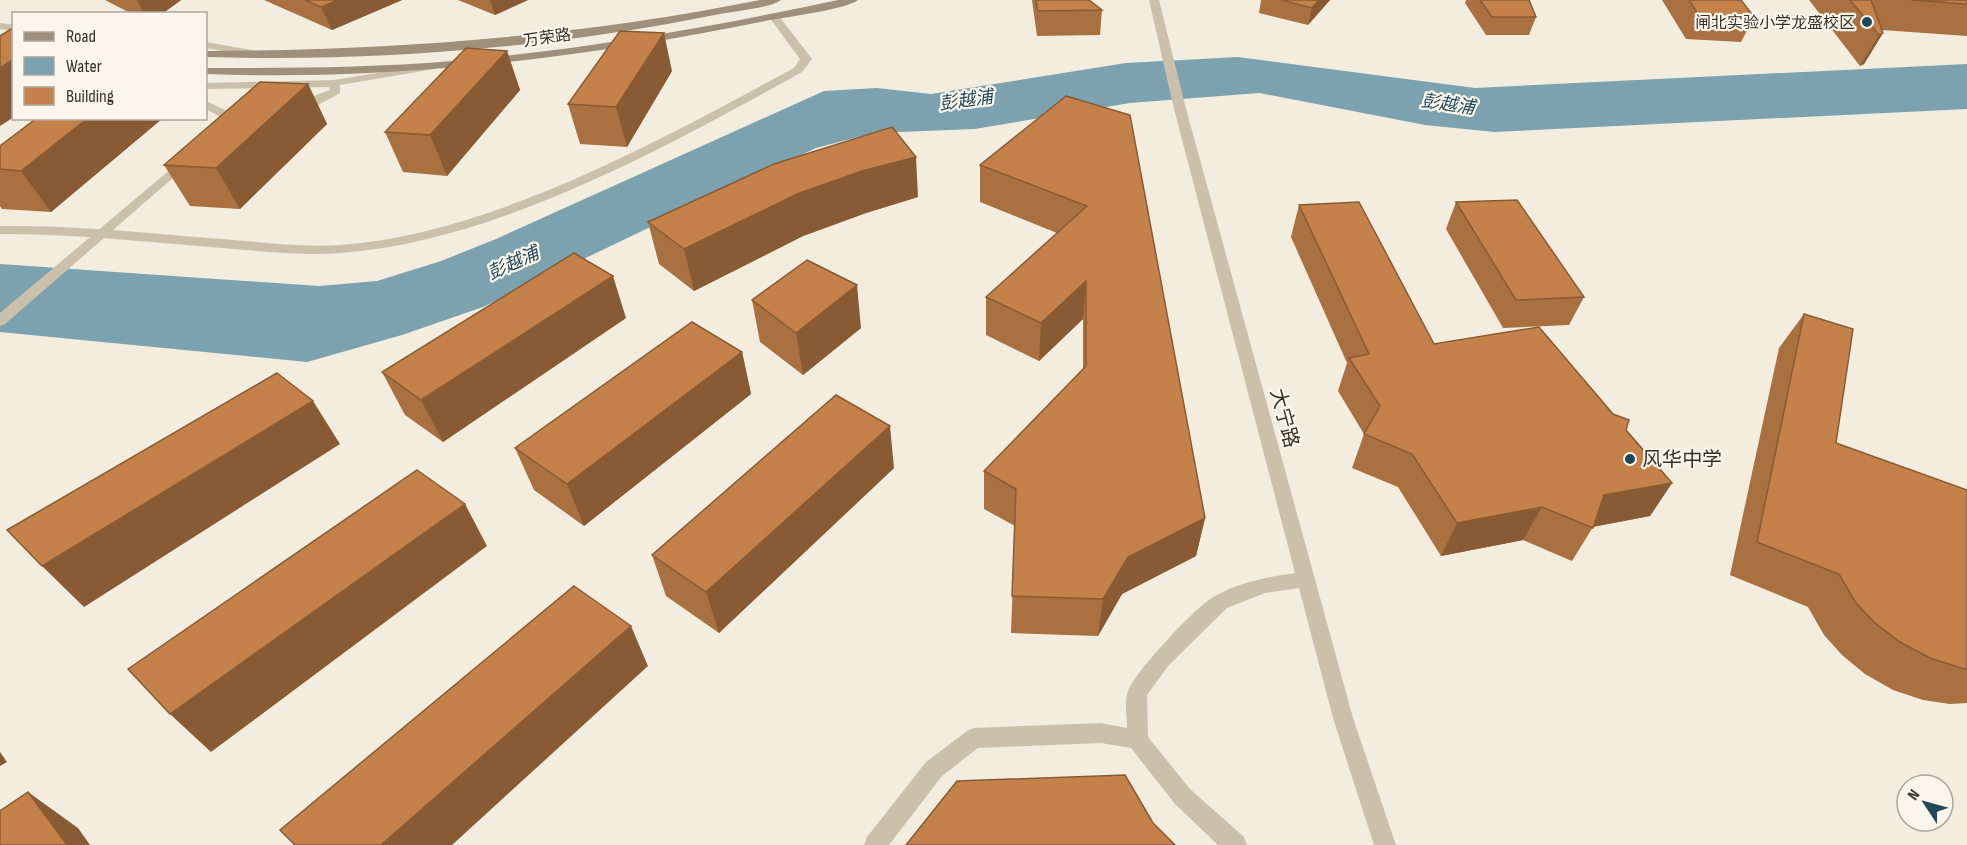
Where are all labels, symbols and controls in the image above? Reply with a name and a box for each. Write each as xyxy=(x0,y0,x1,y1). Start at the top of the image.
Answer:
legend xyxy=(12,12,207,120)
place label: 闸北实验小学龙盛校区 xyxy=(1695,14,1855,33)
marker: 闸北实验小学龙盛校区 xyxy=(1860,15,1874,29)
text: Road xyxy=(66,26,96,47)
street label: 万荣路 xyxy=(522,26,572,51)
text: Water xyxy=(66,56,102,77)
text: Building xyxy=(66,86,114,107)
water label: 彭越浦 xyxy=(938,86,997,115)
water label: 彭越浦 xyxy=(1420,90,1479,119)
water label: 彭越浦 xyxy=(484,241,545,284)
street label: 大宁路 xyxy=(1265,386,1303,450)
place label: 风华中学 xyxy=(1642,448,1722,472)
marker: 风华中学 xyxy=(1623,452,1637,466)
north arrow xyxy=(1895,773,1955,833)
text: N xyxy=(1904,786,1924,804)

